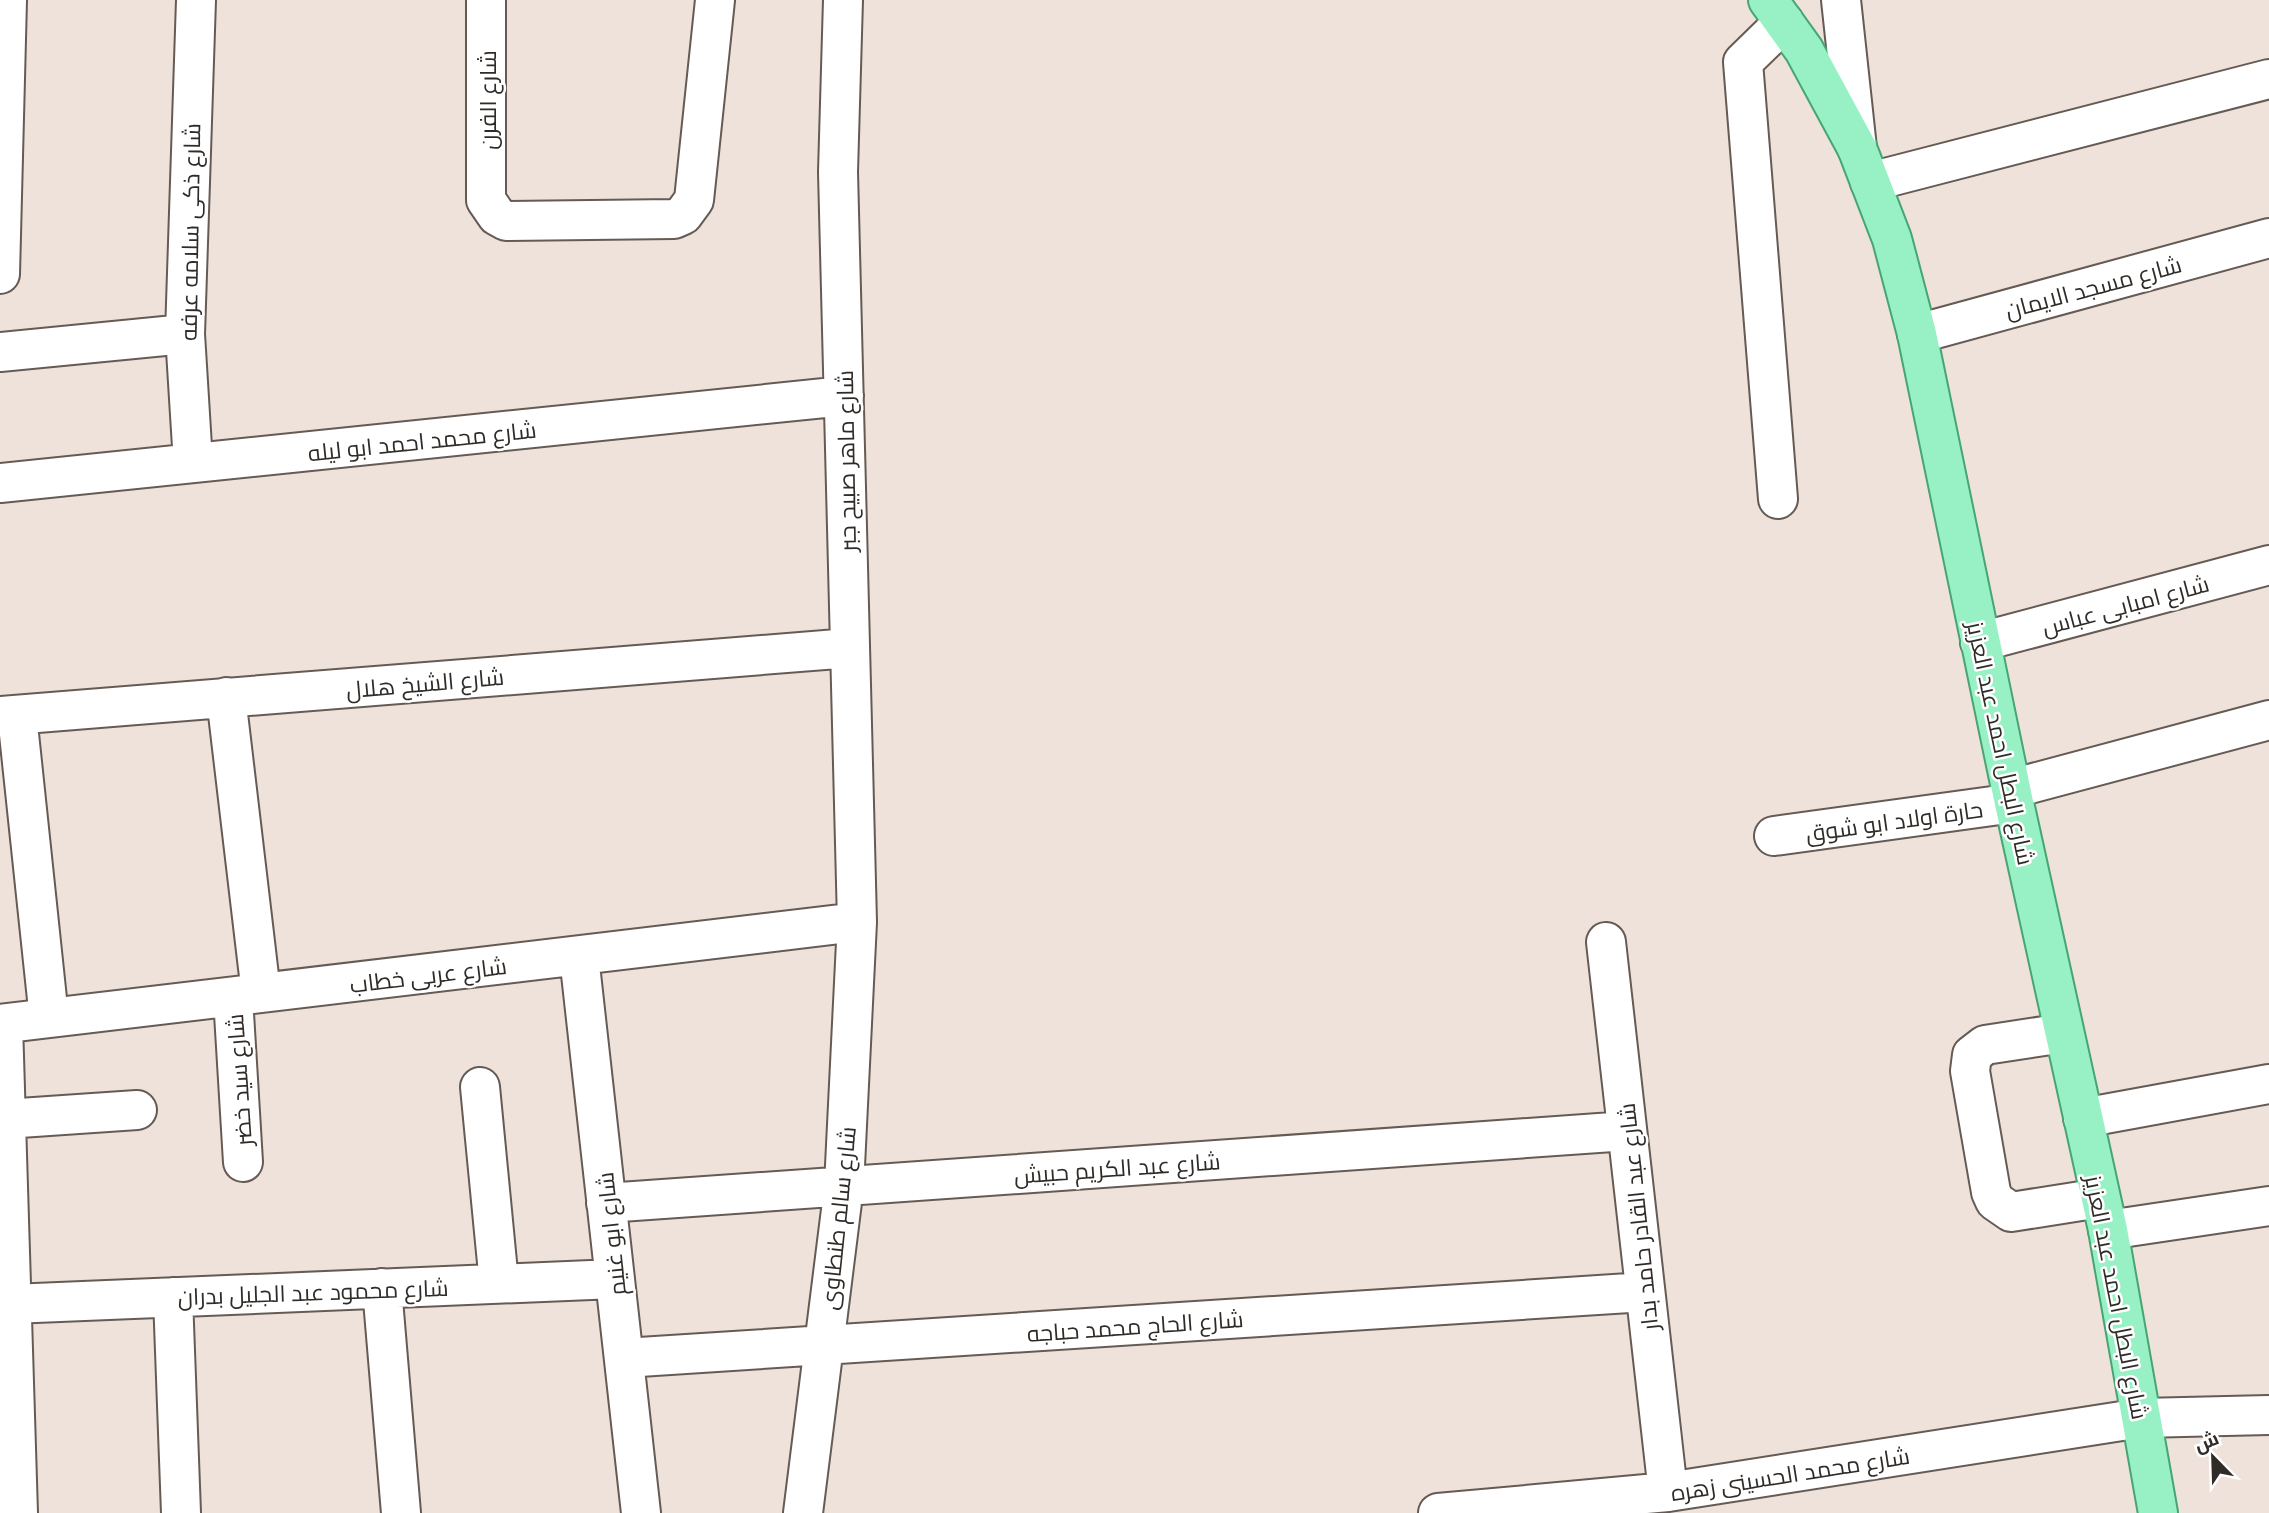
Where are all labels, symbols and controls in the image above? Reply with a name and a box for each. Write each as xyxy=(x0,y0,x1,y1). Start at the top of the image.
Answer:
street label: شارع الفرن xyxy=(471,50,504,150)
street label: شارع ذكى سلامه عرفه xyxy=(172,123,208,341)
street label: شارع مسجد الايمان xyxy=(2001,248,2185,326)
street label: شارع ماهر صبيح جبر xyxy=(828,370,864,554)
street label: شارع محمد احمد ابو ليله xyxy=(306,413,538,469)
street label: شارع امبابى عباس xyxy=(2038,567,2213,643)
street label: شارع البطل احمد عبد العزيز xyxy=(1959,616,2043,868)
street label: شارع الشيخ هلال xyxy=(345,660,506,706)
street label: حارة اولاد ابو شوق xyxy=(1803,792,1985,848)
street label: شارع عربى خطاب xyxy=(348,949,509,1001)
street label: شارع سيد خضر xyxy=(218,1013,260,1149)
street label: شارع عبد القادر حامد بدار xyxy=(1610,1101,1667,1334)
street label: شارع سالم طنطاوى xyxy=(812,1125,864,1311)
street label: شارع عبد الكريم حبيش xyxy=(1013,1144,1222,1192)
street label: شارع البطل احمد عبد العزيز xyxy=(2077,1170,2157,1422)
street label: شارع ابو غنيم xyxy=(588,1171,634,1297)
street label: شارع محمود عبد الجليل بدران xyxy=(177,1271,449,1313)
street label: شارع الحاج محمد حباجه xyxy=(1026,1302,1244,1350)
north arrow xyxy=(2178,1422,2248,1492)
text: ش xyxy=(2190,1424,2222,1457)
street label: شارع محمد الحسينى زهره xyxy=(1668,1439,1912,1509)

